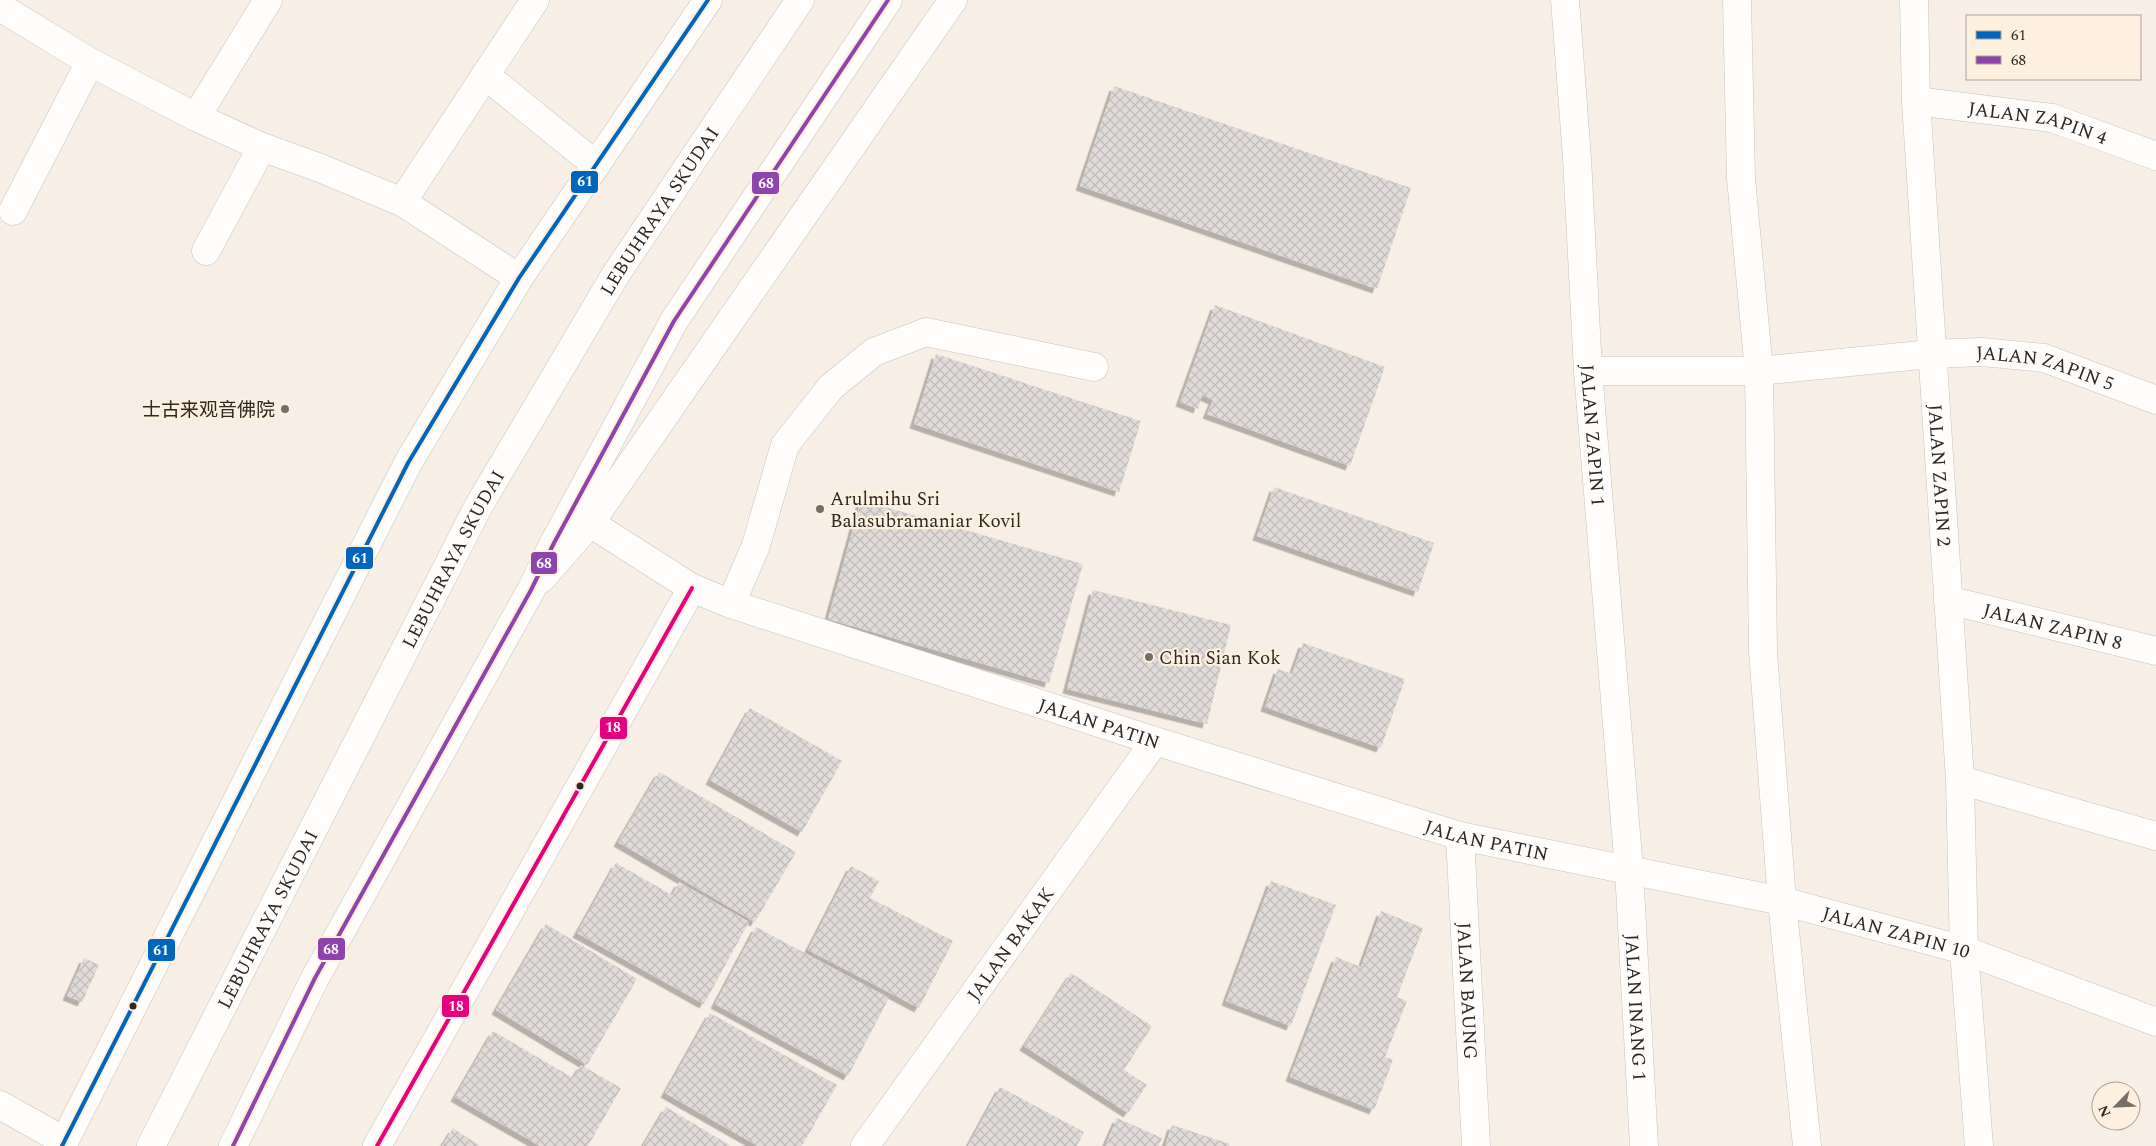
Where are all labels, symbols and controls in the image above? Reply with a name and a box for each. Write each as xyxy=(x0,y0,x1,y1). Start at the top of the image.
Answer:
legend xyxy=(1966,15,2141,80)
text: 61 xyxy=(2011,24,2026,47)
text: 68 xyxy=(2011,49,2026,72)
street label: JALAN ZAPIN 4 xyxy=(1966,95,2112,153)
street label: LEBUHRAYA SKUDAI xyxy=(593,121,727,302)
line badge: 61 xyxy=(570,170,599,194)
text: 61 xyxy=(577,171,593,192)
line badge: 68 xyxy=(751,171,780,195)
text: 68 xyxy=(758,173,774,194)
street label: JALAN ZAPIN 5 xyxy=(1975,339,2118,399)
street label: JALAN ZAPIN 1 xyxy=(1572,363,1612,507)
place label: 士古来观音佛院 xyxy=(142,396,275,425)
marker: 士古来观音佛院 xyxy=(279,403,291,415)
street label: JALAN ZAPIN 2 xyxy=(1920,403,1958,547)
street label: LEBUHRAYA SKUDAI xyxy=(395,465,513,654)
place label: Arulmihu Sri Balasubramaniar Kovil xyxy=(830,485,1021,536)
marker: Arulmihu Sri Balasubramaniar Kovil xyxy=(814,503,826,515)
line badge: 61 xyxy=(345,546,374,570)
text: 61 xyxy=(352,548,368,569)
line badge: 68 xyxy=(530,551,558,575)
text: 68 xyxy=(536,553,552,574)
street label: JALAN ZAPIN 8 xyxy=(1980,596,2125,658)
place label: Chin Sian Kok xyxy=(1159,644,1281,673)
marker: Chin Sian Kok xyxy=(1143,651,1155,663)
street label: JALAN PATIN xyxy=(1034,691,1163,758)
line badge: 18 xyxy=(599,716,628,740)
text: 18 xyxy=(605,717,621,738)
unlabelled marker xyxy=(575,781,585,791)
street label: JALAN PATIN xyxy=(1420,813,1551,870)
street label: LEBUHRAYA SKUDAI xyxy=(211,825,327,1014)
street label: JALAN BAKAK xyxy=(960,881,1062,1007)
street label: JALAN ZAPIN 10 xyxy=(1819,899,1974,967)
street label: JALAN BAUNG xyxy=(1448,921,1485,1060)
street label: JALAN INANG 1 xyxy=(1616,933,1653,1082)
line badge: 68 xyxy=(317,937,346,961)
line badge: 61 xyxy=(147,938,176,962)
text: 68 xyxy=(323,939,339,960)
text: 61 xyxy=(153,940,169,961)
line badge: 18 xyxy=(441,994,470,1018)
text: 18 xyxy=(448,996,464,1017)
unlabelled marker xyxy=(128,1001,138,1011)
north arrow xyxy=(2091,1081,2141,1131)
text: N xyxy=(2093,1102,2116,1121)

